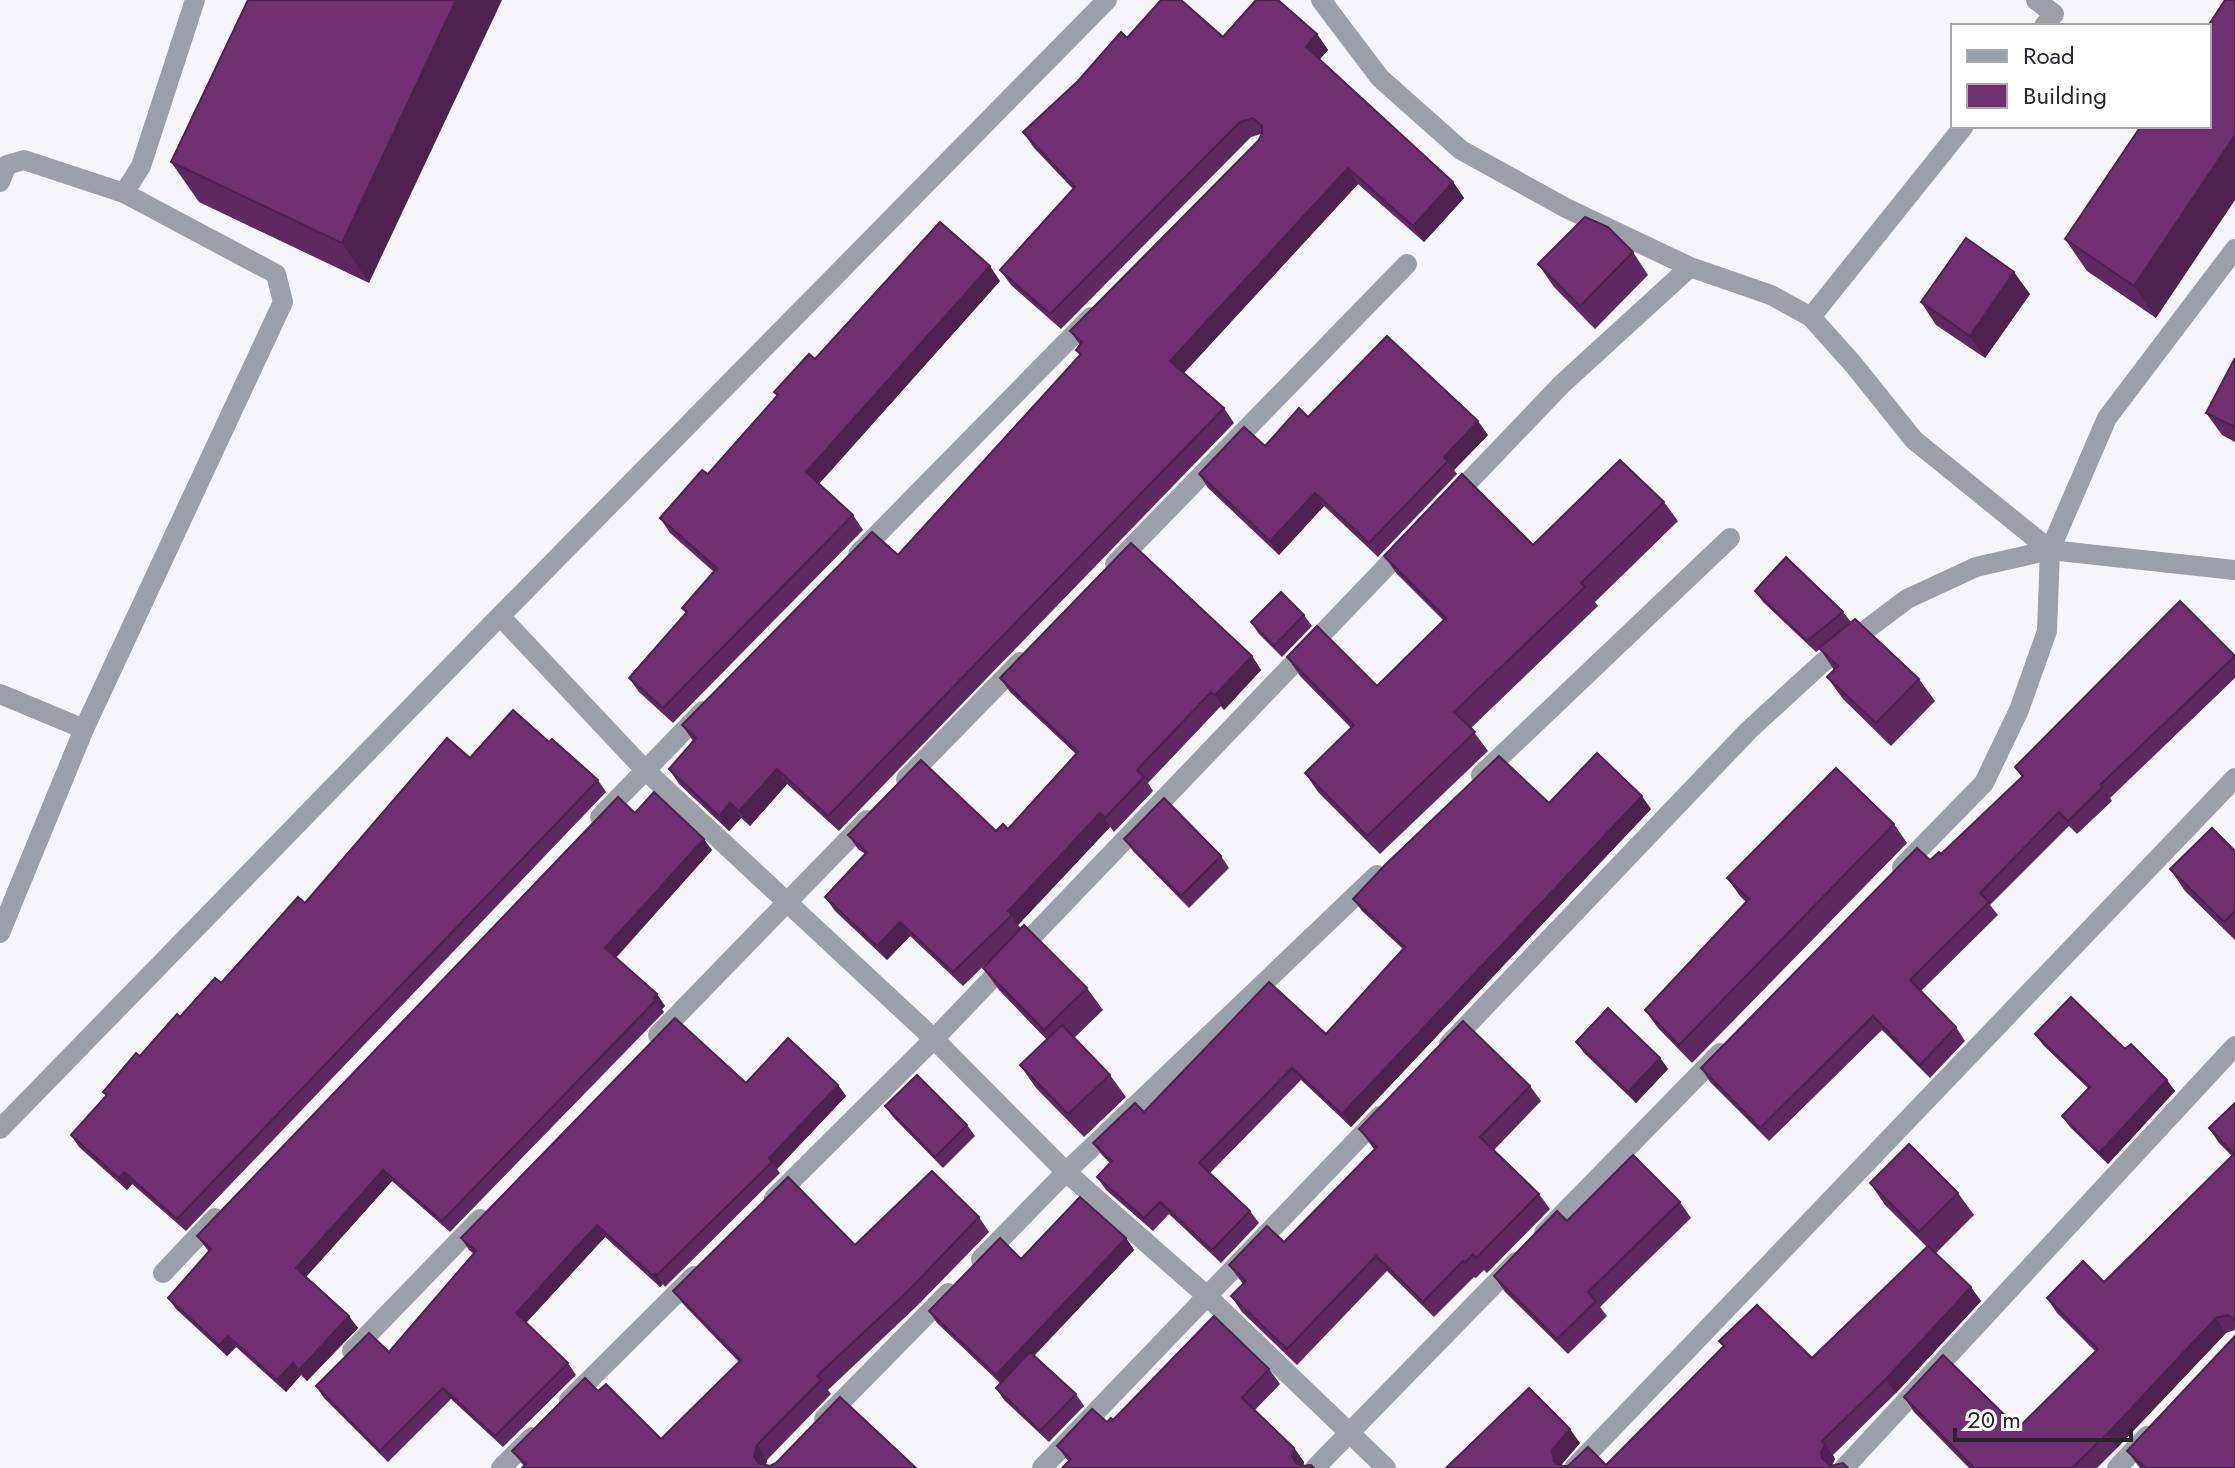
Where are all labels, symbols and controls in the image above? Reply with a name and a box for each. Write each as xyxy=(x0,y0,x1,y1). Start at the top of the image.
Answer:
legend xyxy=(1951,24,2211,128)
text: Road xyxy=(2023,38,2075,73)
text: Building xyxy=(2023,78,2107,113)
scale bar xyxy=(1955,1392,2131,1442)
text: 20 m xyxy=(1967,1402,2021,1437)

